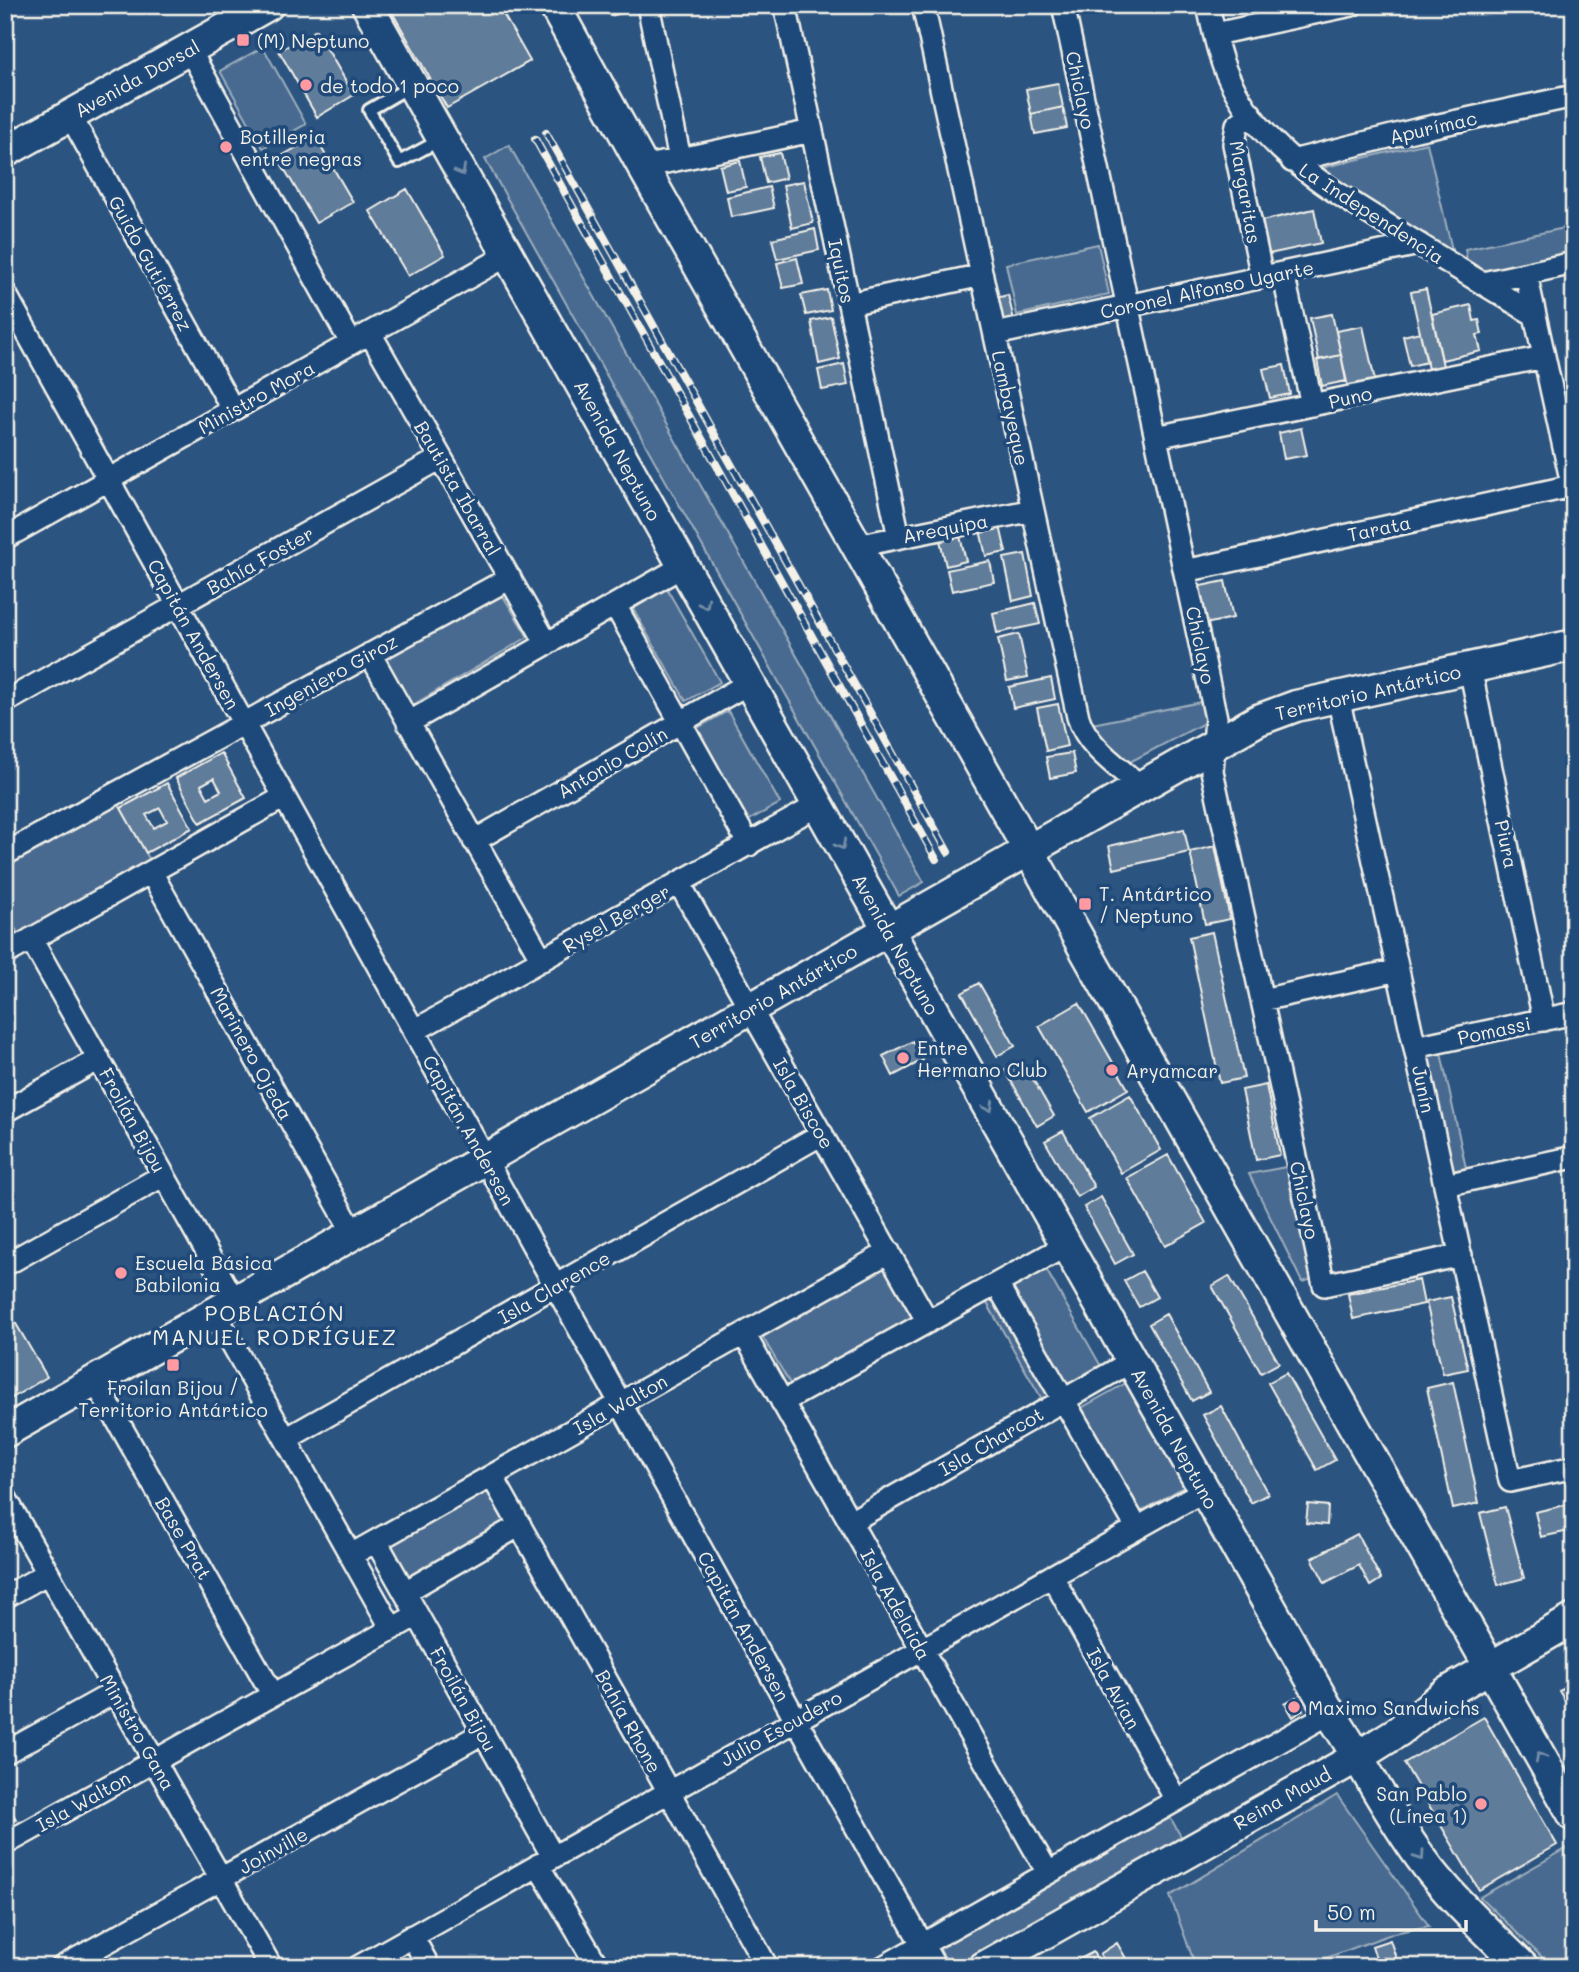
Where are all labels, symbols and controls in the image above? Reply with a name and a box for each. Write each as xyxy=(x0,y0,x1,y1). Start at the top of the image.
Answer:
place label: (M) Neptuno xyxy=(257,28,369,53)
marker: (M) Neptuno xyxy=(235,32,251,48)
street label: Avenida Dorsal xyxy=(70,33,204,123)
street label: Chiclayo xyxy=(1061,49,1101,131)
place label: de todo 1 poco xyxy=(320,73,459,98)
marker: de todo 1 poco xyxy=(298,77,314,93)
street label: Apurímac xyxy=(1387,105,1479,149)
place label: Botilleria entre negras xyxy=(240,124,362,171)
marker: Botilleria entre negras xyxy=(218,139,234,155)
street label: Margaritas xyxy=(1225,139,1267,245)
street label: La Independencia xyxy=(1295,157,1449,269)
one-way arrow xyxy=(453,164,466,177)
street label: Guido Gutiérrez xyxy=(103,191,199,335)
street label: Iquitos xyxy=(823,236,861,306)
street label: Coronel Alfonso Ugarte xyxy=(1098,254,1316,324)
street label: Lambayeque xyxy=(987,348,1035,468)
street label: Ministro Mora xyxy=(193,355,319,439)
street label: Avenida Neptuno xyxy=(569,375,667,525)
street label: Puno xyxy=(1326,380,1374,414)
street label: Bautista Ibarral xyxy=(409,416,507,560)
street label: Arequipa xyxy=(900,507,990,549)
street label: Tarata xyxy=(1345,509,1413,547)
street label: Bahía Foster xyxy=(202,520,318,600)
street label: Capitán Andersen xyxy=(142,554,246,714)
one-way arrow xyxy=(697,597,710,610)
street label: Chiclayo xyxy=(1181,604,1221,686)
street label: Ingeniero Giroz xyxy=(260,628,402,722)
street label: Territorio Antártico xyxy=(1273,658,1463,726)
street label: Antonio Colín xyxy=(552,720,672,804)
street label: Piura xyxy=(1490,817,1524,871)
one-way arrow xyxy=(833,838,846,850)
street label: Avenida Neptuno xyxy=(847,869,945,1019)
street label: Rysel Berger xyxy=(558,878,674,958)
place label: T. Antártico / Neptuno xyxy=(1099,881,1211,928)
marker: T. Antártico / Neptuno xyxy=(1077,896,1093,912)
street label: Territorio Antártico xyxy=(685,938,861,1054)
street label: Marinero Ojeda xyxy=(205,982,299,1124)
street label: Pomassi xyxy=(1455,1010,1533,1050)
place label: Entre Hermano Club xyxy=(917,1035,1048,1082)
street label: Capitán Andersen xyxy=(417,1050,521,1210)
marker: Entre Hermano Club xyxy=(895,1050,911,1066)
street label: Isla Biscoe xyxy=(768,1053,840,1153)
place label: Aryamcar xyxy=(1126,1058,1218,1083)
marker: Aryamcar xyxy=(1104,1062,1120,1078)
street label: Froilán Bijou xyxy=(94,1063,172,1177)
street label: Junín xyxy=(1407,1063,1441,1115)
one-way arrow xyxy=(980,1099,993,1112)
street label: Chiclayo xyxy=(1285,1159,1325,1241)
street label: Isla Clarence xyxy=(494,1245,614,1329)
place label: Escuela Básica Babilonia xyxy=(135,1250,273,1297)
marker: Escuela Básica Babilonia xyxy=(113,1265,129,1281)
district label: POBLACIÓN MANUEL RODRÍGUEZ xyxy=(152,1299,398,1350)
marker: Froilan Bijou / Territorio Antártico xyxy=(165,1357,181,1373)
street label: Avenida Neptuno xyxy=(1126,1363,1224,1513)
street label: Isla Walton xyxy=(569,1368,671,1440)
place label: Froilan Bijou / Territorio Antártico xyxy=(78,1375,268,1422)
street label: Isla Charcot xyxy=(934,1401,1048,1481)
street label: Base Prat xyxy=(150,1492,218,1584)
street label: Isla Adelaida xyxy=(855,1544,937,1664)
street label: Capitán Andersen xyxy=(692,1546,796,1706)
street label: Froilán Bijou xyxy=(425,1642,503,1756)
street label: Isla Avian xyxy=(1081,1643,1147,1733)
street label: Bahía Rhone xyxy=(590,1665,668,1777)
street label: Ministro Gana xyxy=(95,1669,181,1795)
street label: Julio Escudero xyxy=(716,1684,846,1772)
place label: Maximo Sandwichs xyxy=(1308,1695,1480,1720)
marker: Maximo Sandwichs xyxy=(1286,1699,1302,1715)
one-way arrow xyxy=(1535,1751,1548,1764)
street label: Reina Maud xyxy=(1229,1761,1335,1835)
street label: Isla Walton xyxy=(32,1765,134,1837)
place label: San Pablo (Línea 1) xyxy=(1376,1781,1467,1828)
marker: San Pablo (Línea 1) xyxy=(1473,1796,1489,1812)
street label: Joinville xyxy=(234,1821,312,1879)
one-way arrow xyxy=(1412,1848,1424,1861)
scale bar xyxy=(1316,1888,1467,1932)
text: 50 m xyxy=(1327,1898,1376,1925)

